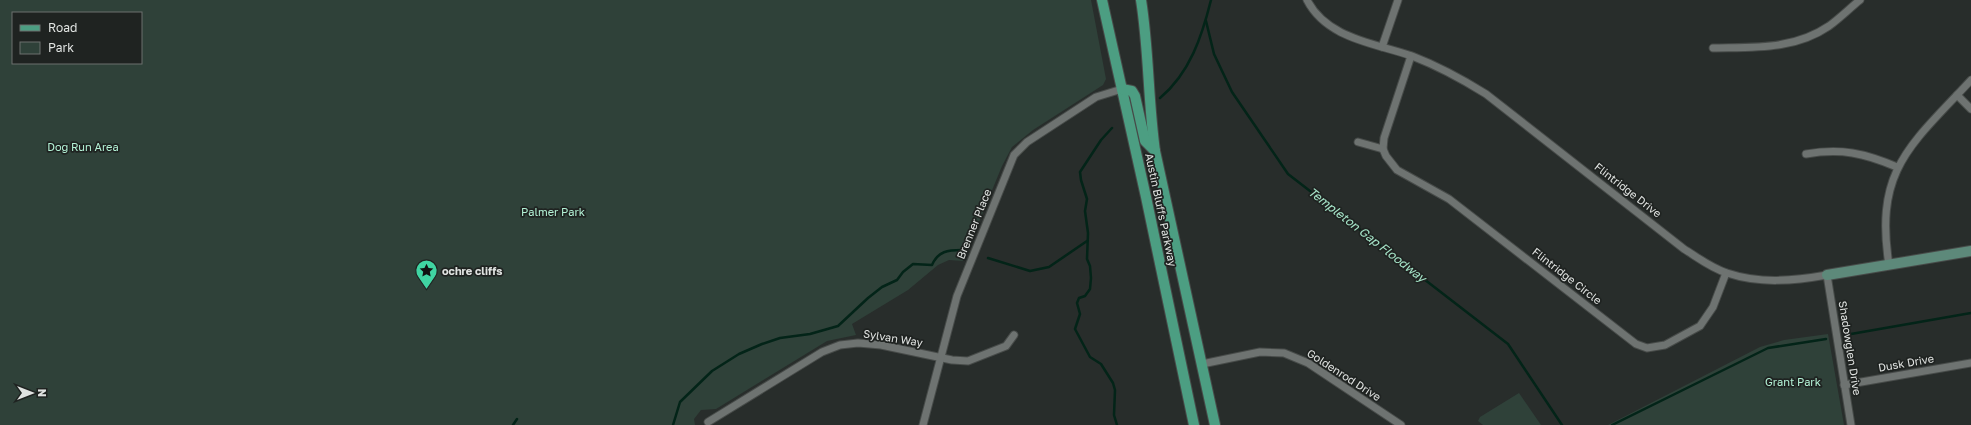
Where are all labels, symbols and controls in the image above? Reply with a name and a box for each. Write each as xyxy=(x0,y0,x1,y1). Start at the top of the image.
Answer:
legend xyxy=(12,12,142,64)
text: Road xyxy=(48,20,77,35)
text: Park xyxy=(48,40,74,55)
park label: Dog Run Area xyxy=(47,140,119,153)
street label: Austin Bluffs Parkway xyxy=(1143,152,1180,268)
street label: Flintridge Drive xyxy=(1592,159,1664,220)
water label: Templeton Gap Floodway xyxy=(1305,184,1431,287)
street label: Brenner Place xyxy=(954,187,993,261)
park label: Palmer Park xyxy=(521,205,585,218)
street label: Flintridge Circle xyxy=(1530,245,1605,307)
place icon: ochre cliffs xyxy=(414,258,440,291)
place label: ochre cliffs xyxy=(442,264,502,277)
street label: Shadowglen Drive xyxy=(1837,300,1864,396)
street label: Sylvan Way xyxy=(862,326,924,349)
street label: Goldenrod Drive xyxy=(1305,346,1384,403)
street label: Dusk Drive xyxy=(1877,351,1935,374)
north arrow xyxy=(12,373,52,413)
park label: Grant Park xyxy=(1765,375,1821,388)
text: N xyxy=(36,389,49,397)

